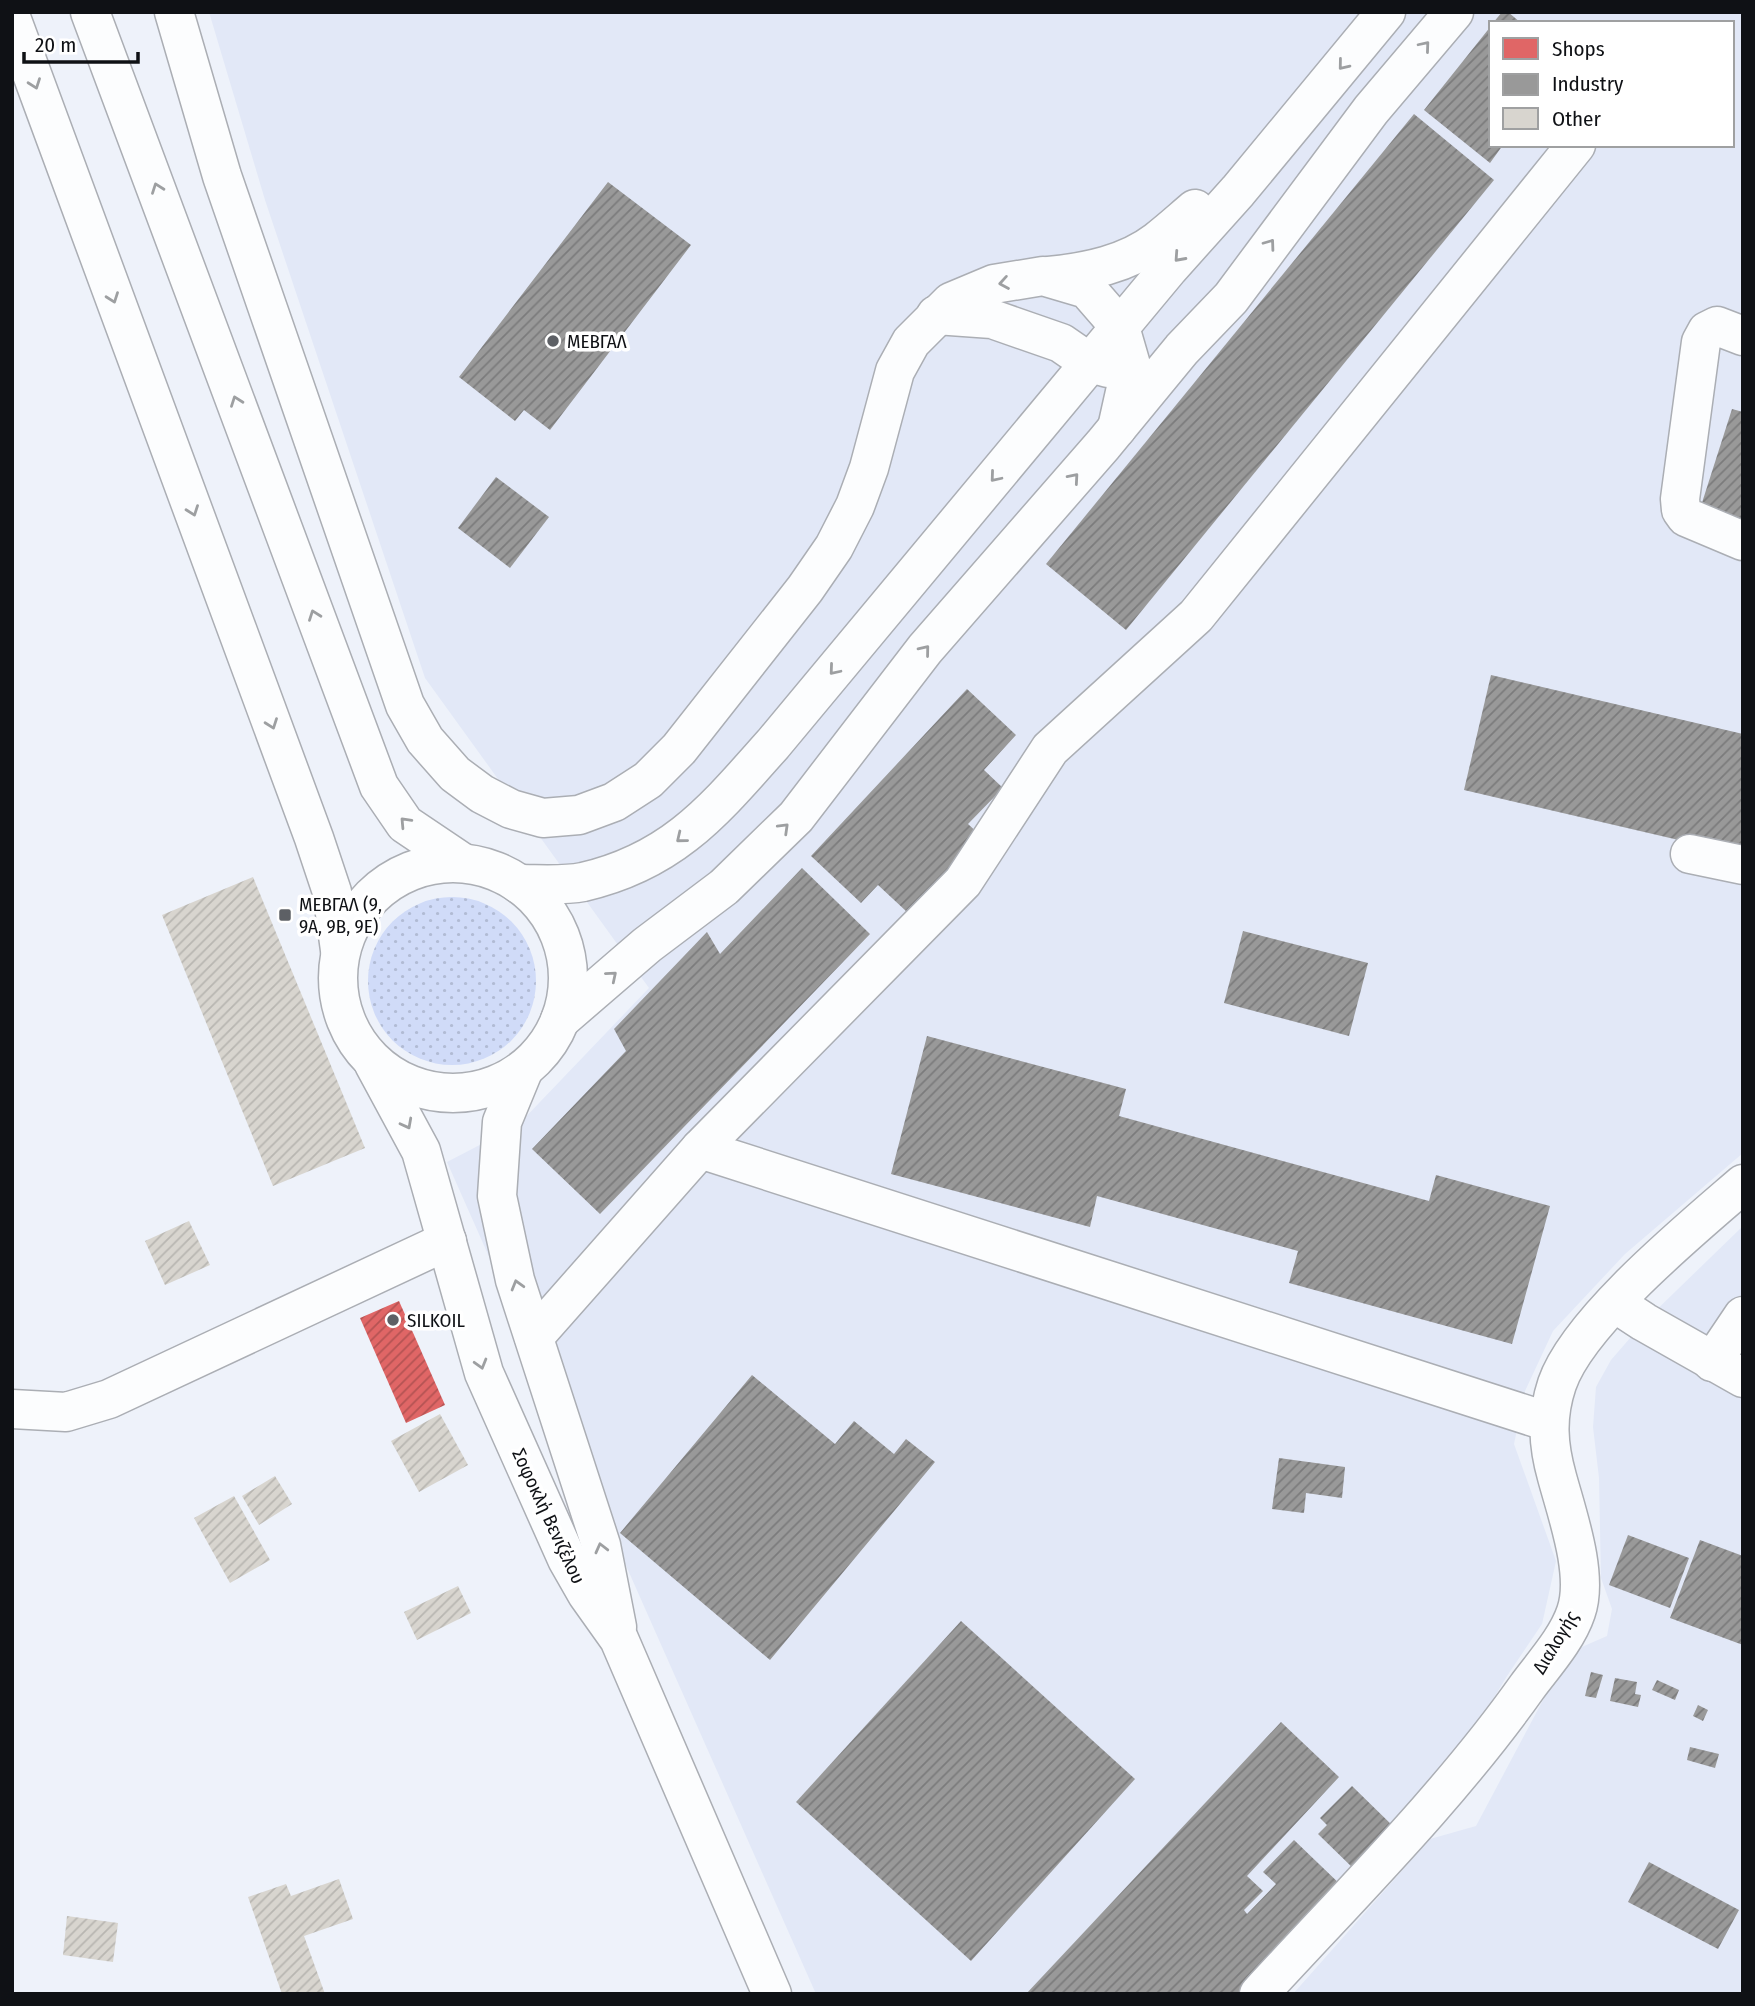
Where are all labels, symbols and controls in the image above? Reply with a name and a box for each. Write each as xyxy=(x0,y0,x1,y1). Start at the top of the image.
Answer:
scale bar xyxy=(24,21,138,65)
legend xyxy=(1489,21,1734,147)
text: 20 m xyxy=(35,32,76,58)
text: Shops xyxy=(1552,36,1605,62)
one-way arrow xyxy=(1417,41,1429,54)
one-way arrow xyxy=(1339,57,1351,70)
text: Industry xyxy=(1552,71,1624,97)
one-way arrow xyxy=(27,78,41,90)
text: Other xyxy=(1552,106,1601,132)
one-way arrow xyxy=(151,183,165,195)
one-way arrow xyxy=(1262,239,1274,252)
one-way arrow xyxy=(1175,248,1187,261)
one-way arrow xyxy=(998,274,1010,289)
one-way arrow xyxy=(105,291,119,303)
place label: ΜΕΒΓΑΛ xyxy=(567,330,627,353)
marker: ΜΕΒΓΑΛ xyxy=(545,333,561,349)
one-way arrow xyxy=(230,396,244,408)
one-way arrow xyxy=(991,468,1003,481)
one-way arrow xyxy=(1066,473,1078,486)
one-way arrow xyxy=(184,505,198,517)
one-way arrow xyxy=(309,609,323,621)
one-way arrow xyxy=(917,645,929,658)
one-way arrow xyxy=(830,662,842,675)
one-way arrow xyxy=(263,718,277,730)
one-way arrow xyxy=(401,817,413,830)
one-way arrow xyxy=(776,824,789,837)
one-way arrow xyxy=(676,830,689,842)
place label: ΜΕΒΓΑΛ (9, 9Α, 9Β, 9Ε) xyxy=(299,893,382,938)
marker: ΜΕΒΓΑΛ (9, 9Α, 9Β, 9Ε) xyxy=(277,907,293,923)
one-way arrow xyxy=(604,971,616,984)
one-way arrow xyxy=(399,1117,412,1129)
one-way arrow xyxy=(511,1279,526,1291)
place label: SILKOIL xyxy=(407,1309,466,1332)
marker: SILKOIL xyxy=(385,1312,401,1328)
one-way arrow xyxy=(473,1358,488,1370)
street label: Σοφοκλή Βενιζέλου xyxy=(507,1445,590,1587)
one-way arrow xyxy=(595,1542,609,1554)
street label: Διαλογής xyxy=(1528,1606,1583,1678)

